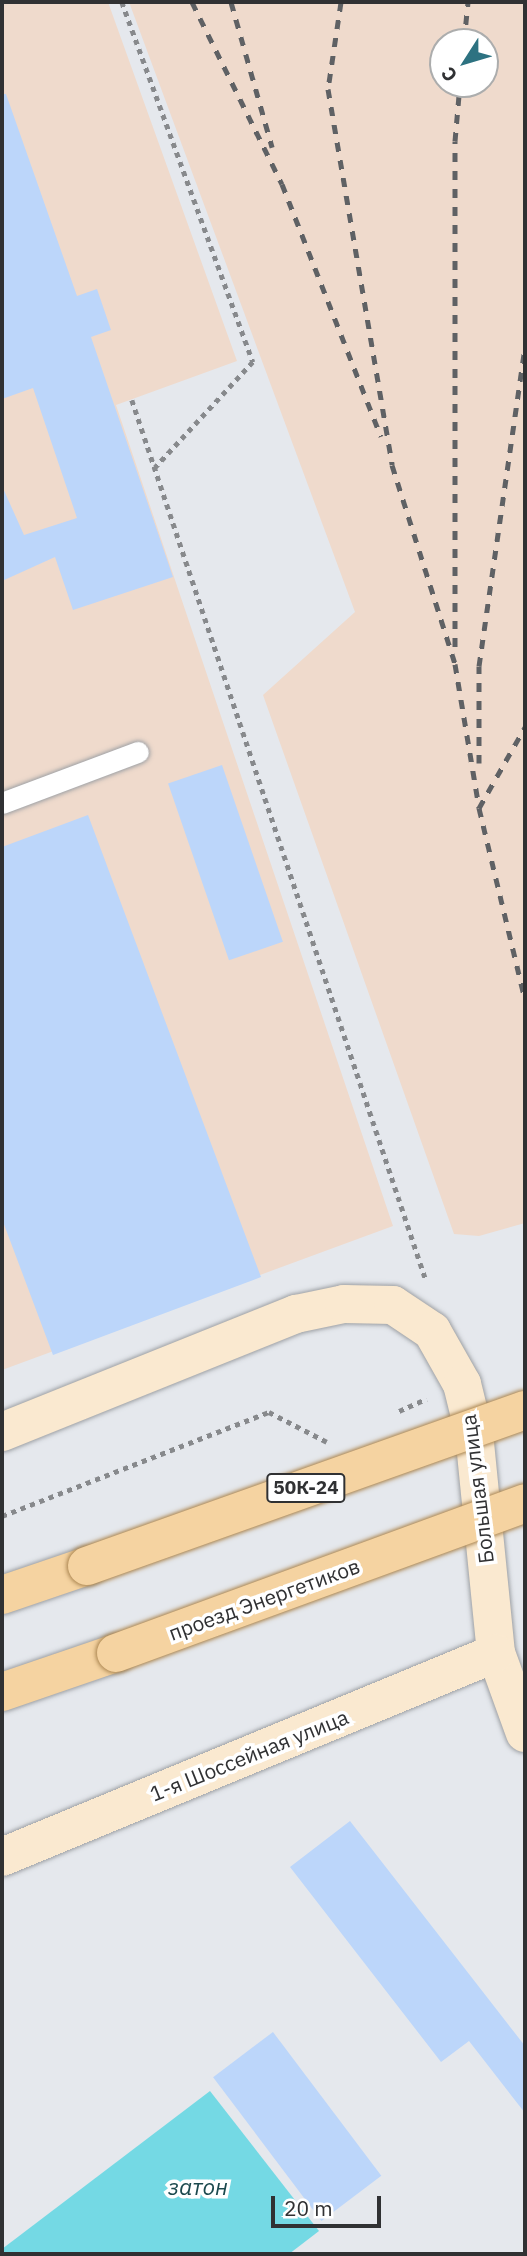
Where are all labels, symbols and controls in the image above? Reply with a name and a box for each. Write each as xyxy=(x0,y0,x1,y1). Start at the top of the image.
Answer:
north arrow xyxy=(429,28,499,98)
text: С xyxy=(436,62,462,87)
street label: Большая улица xyxy=(455,1413,499,1565)
road number: 50К-24 xyxy=(266,1472,346,1504)
street label: проезд Энергетиков xyxy=(165,1553,363,1645)
street label: 1-я Шоссейная улица xyxy=(146,1704,352,1806)
water label: затон xyxy=(168,2172,228,2200)
scale bar xyxy=(275,2182,385,2226)
text: 20 m xyxy=(284,2194,333,2222)

